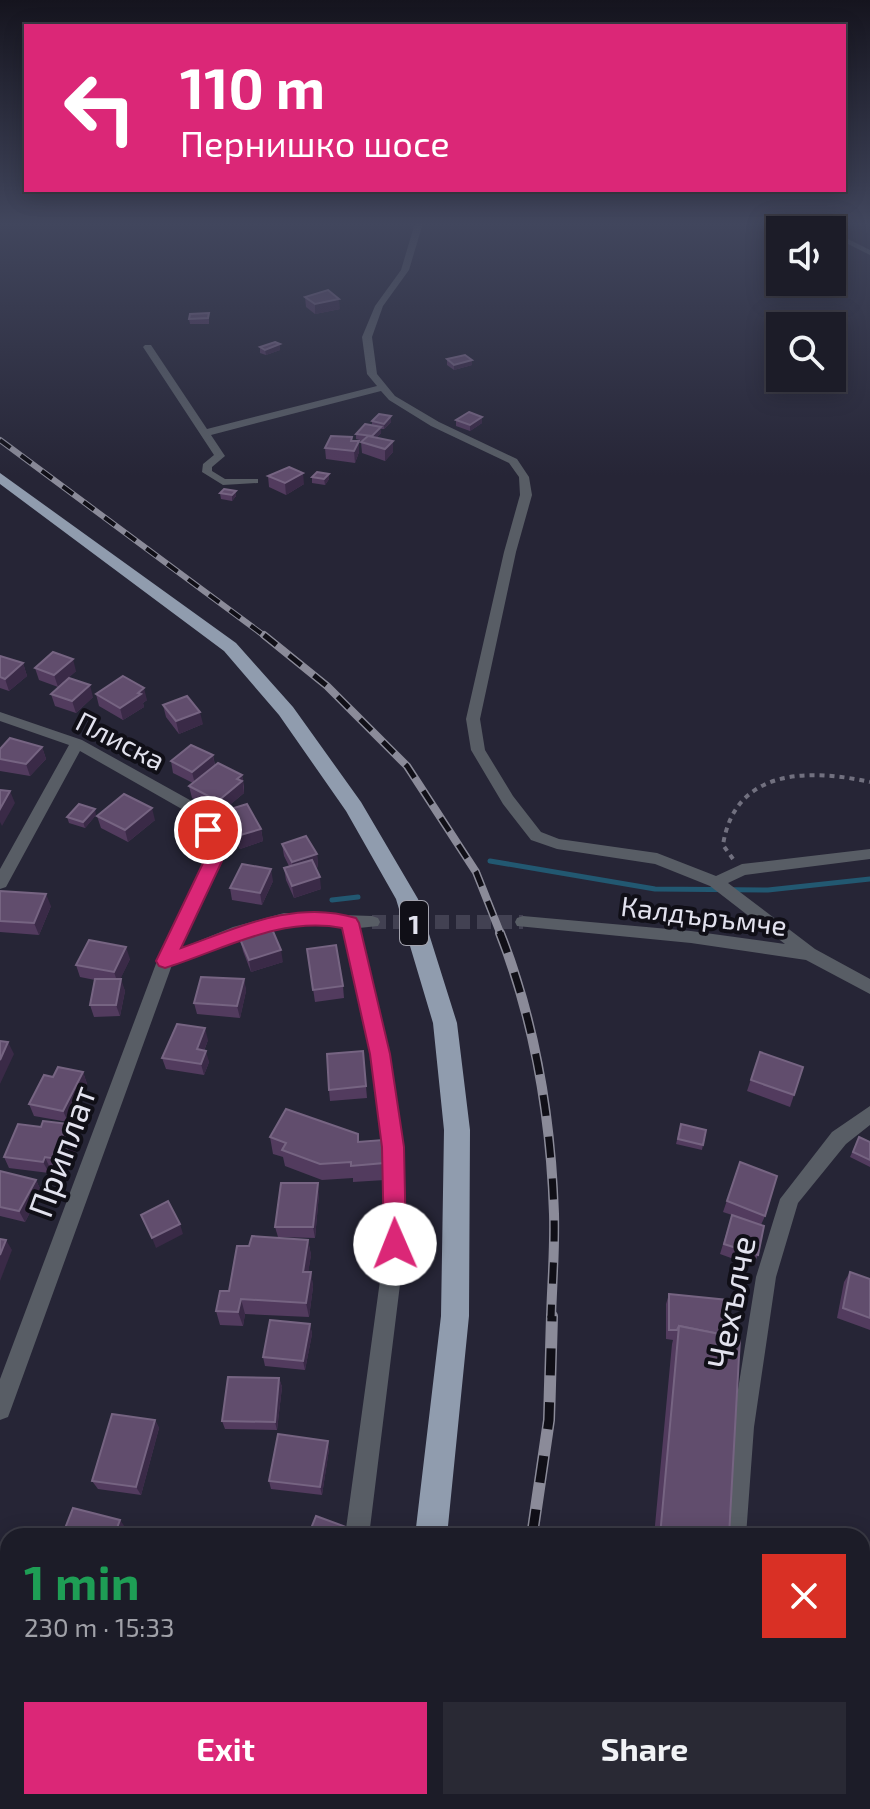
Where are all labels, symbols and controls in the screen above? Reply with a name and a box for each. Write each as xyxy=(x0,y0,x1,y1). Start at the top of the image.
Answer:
text: 110 m xyxy=(180,53,325,120)
icon: left xyxy=(48,56,152,160)
text: Пернишко шосе xyxy=(180,121,450,164)
map controls xyxy=(766,216,846,392)
button: sound xyxy=(766,216,846,296)
button: search xyxy=(766,312,846,392)
street label: Плиска xyxy=(71,703,171,777)
pin xyxy=(174,796,242,864)
icon: arrive xyxy=(186,808,230,852)
street label: Калдъръмче xyxy=(619,888,789,942)
road number: 1 xyxy=(400,901,428,945)
street label: Приплат xyxy=(18,1080,104,1222)
position arrow xyxy=(353,1202,437,1286)
street label: Чехълче xyxy=(697,1232,763,1372)
text: 1 min xyxy=(24,1552,140,1610)
button: close xyxy=(762,1554,846,1638)
text: 230 m · 15:33 xyxy=(24,1611,174,1642)
button: Exit xyxy=(24,1702,427,1794)
button: Share xyxy=(443,1702,846,1794)

